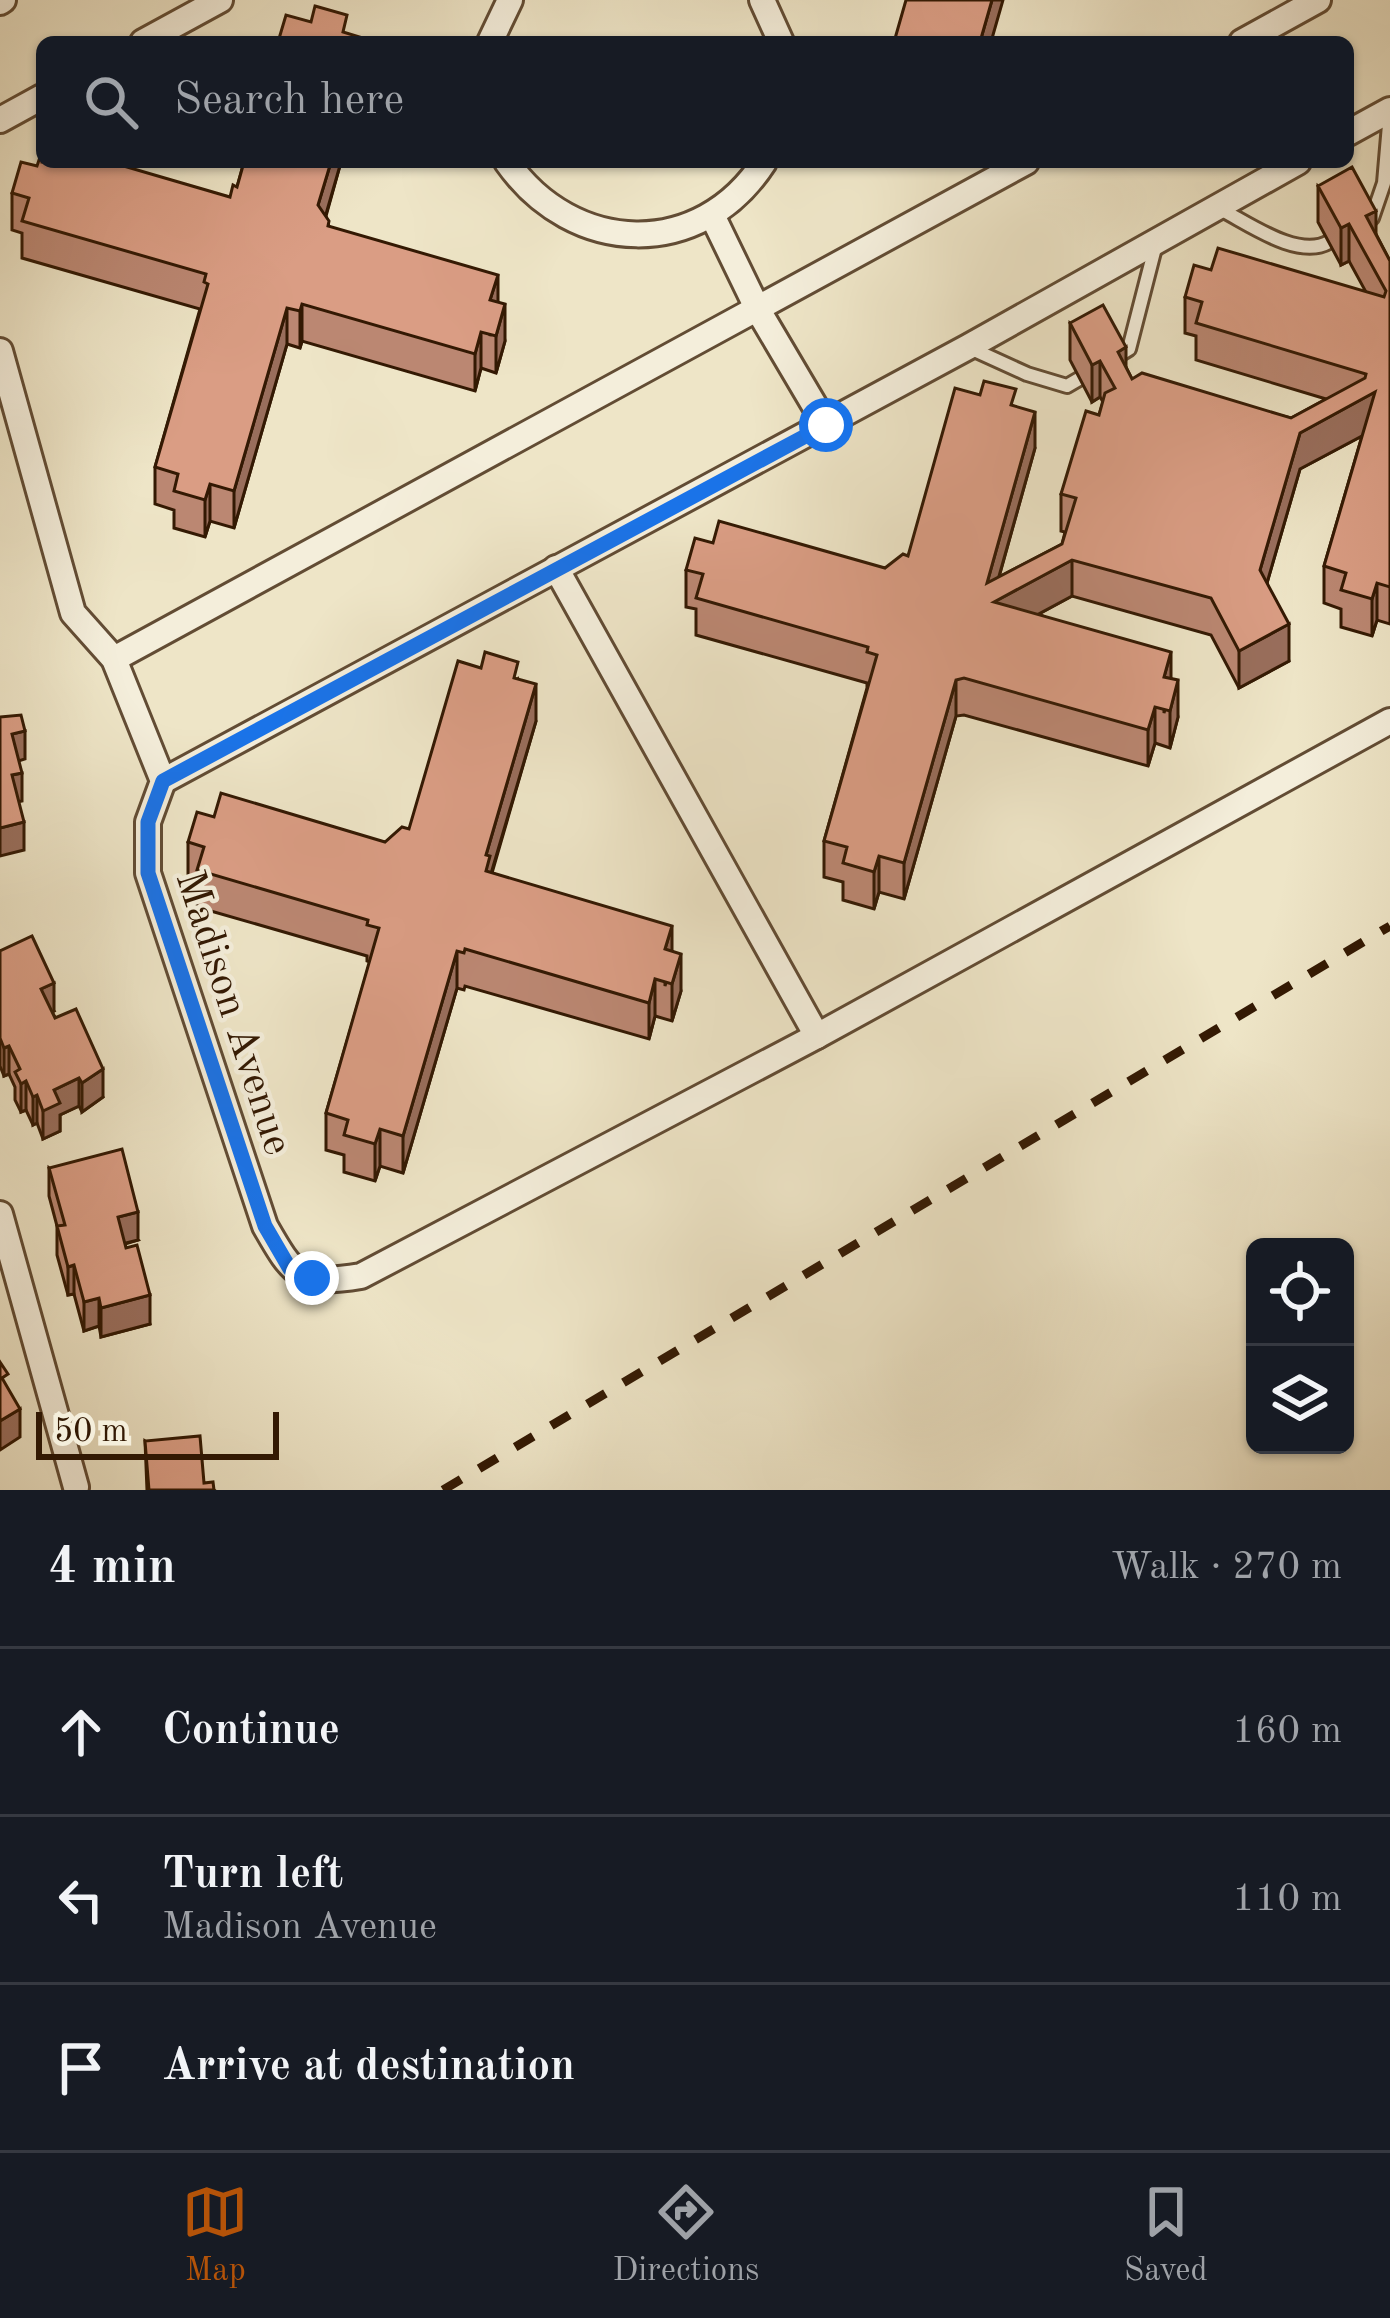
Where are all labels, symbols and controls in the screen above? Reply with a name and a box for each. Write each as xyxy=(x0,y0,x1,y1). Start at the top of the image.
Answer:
search box xyxy=(36,36,1354,168)
icon: search xyxy=(78,69,144,135)
text: Search here xyxy=(174,79,404,124)
route start xyxy=(799,398,853,452)
street label: Madison Avenue xyxy=(166,866,298,1161)
map controls xyxy=(1246,1238,1354,1454)
button: locate xyxy=(1246,1238,1354,1346)
route end xyxy=(285,1251,339,1305)
button: layers xyxy=(1246,1346,1354,1454)
scale bar xyxy=(36,1406,279,1459)
text: 50 m xyxy=(54,1416,128,1449)
text: 4 min xyxy=(48,1543,176,1594)
text: Walk · 270 m xyxy=(1111,1548,1342,1587)
icon: ahead xyxy=(48,1699,114,1765)
text: Continue xyxy=(162,1709,340,1754)
text: 160 m xyxy=(1232,1712,1342,1751)
text: Turn left xyxy=(162,1853,343,1898)
icon: left xyxy=(48,1867,114,1933)
text: 110 m xyxy=(1232,1880,1342,1919)
text: Madison Avenue xyxy=(162,1908,437,1947)
icon: arrive xyxy=(48,2035,114,2101)
text: Arrive at destination xyxy=(162,2045,575,2090)
tab: Map xyxy=(182,2179,248,2292)
tab: Directions xyxy=(613,2179,759,2292)
tab: Saved xyxy=(1124,2179,1208,2292)

